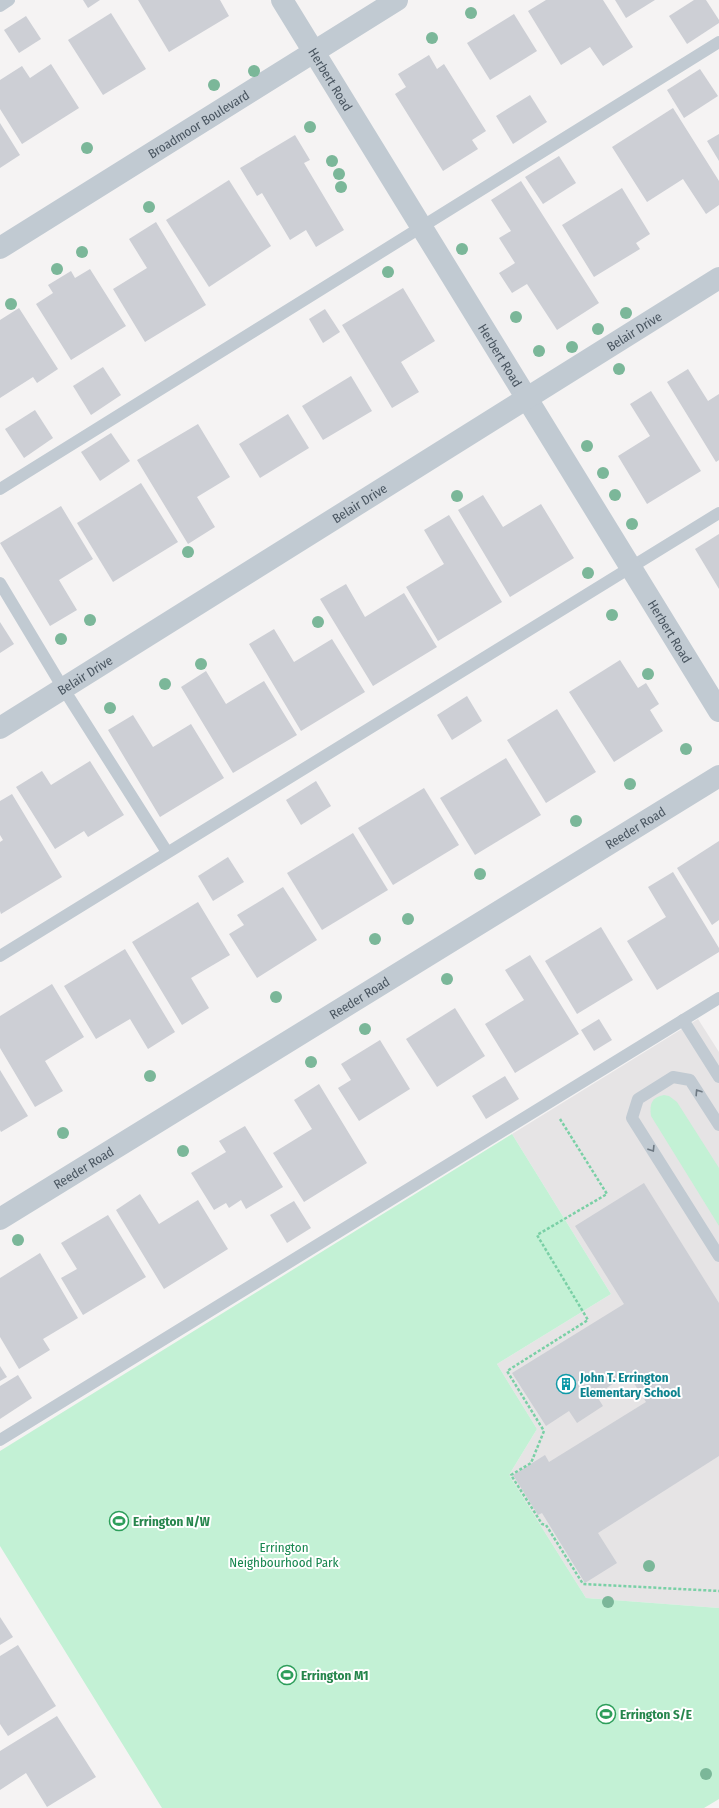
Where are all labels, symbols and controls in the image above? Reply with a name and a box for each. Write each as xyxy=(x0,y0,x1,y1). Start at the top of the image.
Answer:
street label: Herbert Road xyxy=(306,45,356,113)
street label: Broadmoor Boulevard xyxy=(145,87,252,161)
street label: Belair Drive xyxy=(604,308,664,354)
street label: Herbert Road xyxy=(475,321,525,389)
street label: Belair Drive xyxy=(329,480,390,526)
street label: Herbert Road xyxy=(645,597,695,665)
street label: Belair Drive xyxy=(55,652,115,698)
street label: Reeder Road xyxy=(602,804,668,852)
street label: Reeder Road xyxy=(327,973,392,1022)
one-way arrow xyxy=(695,1089,703,1096)
street label: Reeder Road xyxy=(51,1143,116,1192)
one-way arrow xyxy=(648,1145,655,1152)
place label: John T. Errington Elementary School xyxy=(579,1370,681,1400)
building icon: John T. Errington Elementary School xyxy=(555,1373,577,1395)
sports icon: Errington N/W xyxy=(108,1510,130,1532)
place label: Errington N/W xyxy=(133,1514,210,1529)
park label: Errington Neighbourhood Park xyxy=(229,1540,340,1570)
sports icon: Errington M1 xyxy=(276,1664,298,1686)
place label: Errington M1 xyxy=(301,1668,369,1683)
sports icon: Errington S/E xyxy=(595,1703,617,1725)
place label: Errington S/E xyxy=(620,1707,692,1722)

